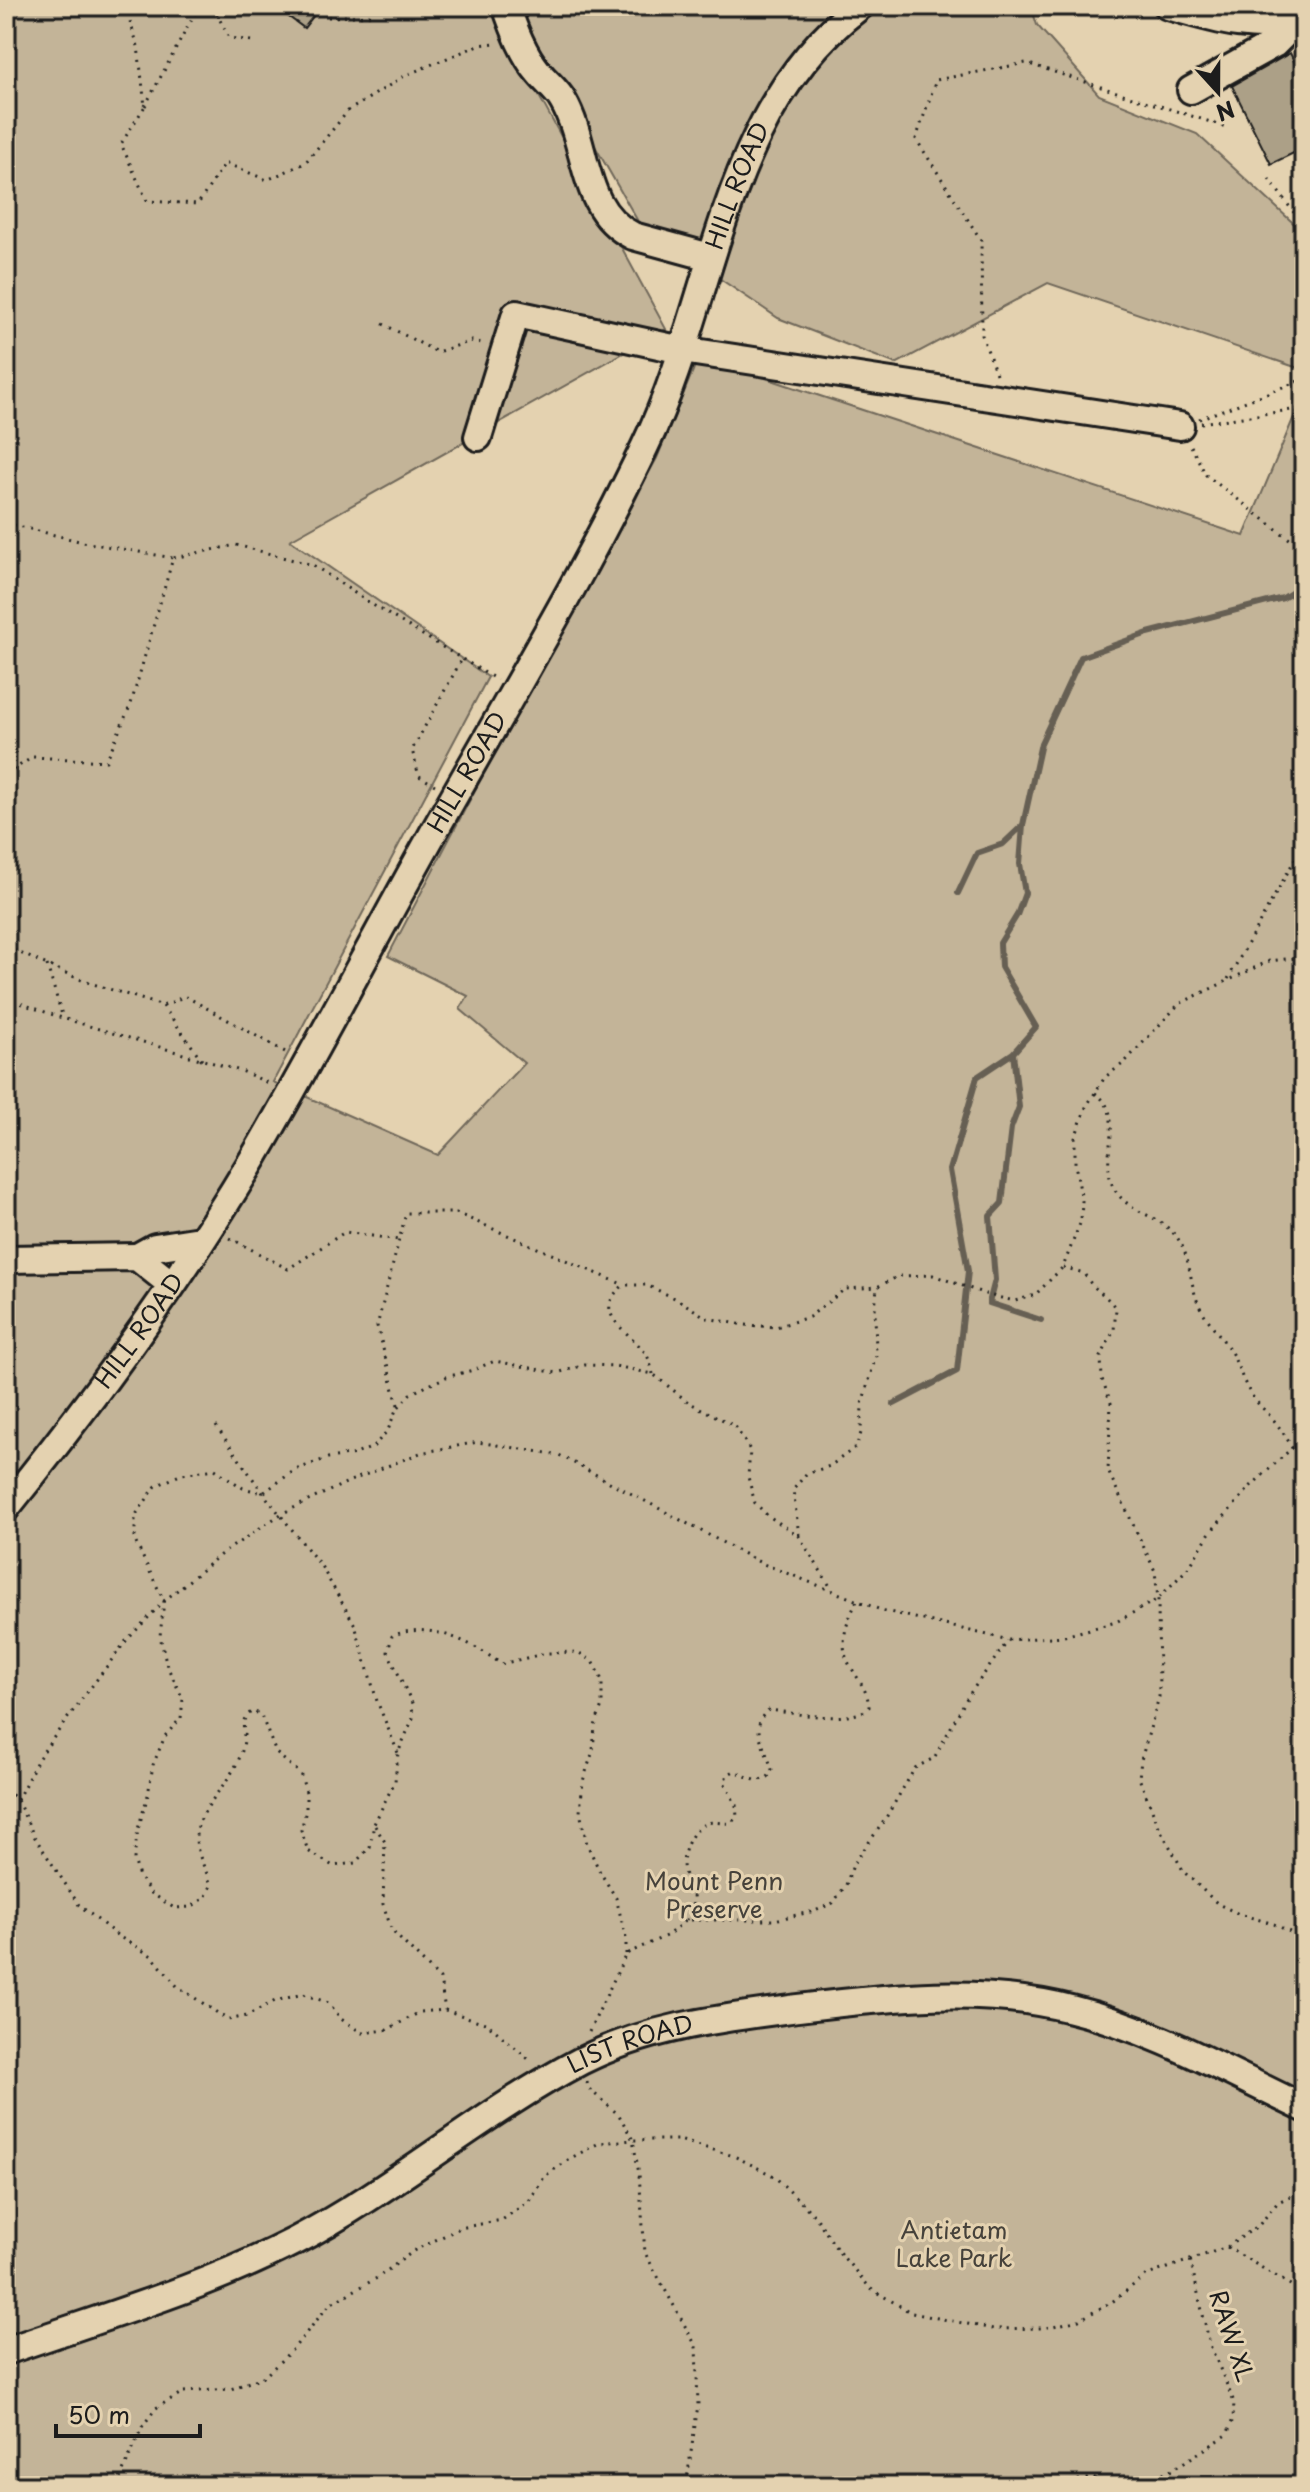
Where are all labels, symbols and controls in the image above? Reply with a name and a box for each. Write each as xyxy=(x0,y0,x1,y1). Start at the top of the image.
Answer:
north arrow xyxy=(1178,52,1258,132)
text: N xyxy=(1212,94,1240,131)
street label: HILL ROAD xyxy=(695,115,777,254)
street label: HILL ROAD xyxy=(417,704,515,839)
street label: HILL ROAD xyxy=(85,1265,192,1395)
park label: Mount Penn Preserve xyxy=(645,1862,783,1926)
street label: LIST ROAD xyxy=(560,2004,696,2081)
park label: Antietam Lake Park xyxy=(896,2211,1012,2275)
street label: RAW XL xyxy=(1201,2285,1265,2386)
scale bar xyxy=(56,2388,200,2438)
text: 50 m xyxy=(68,2396,130,2432)

